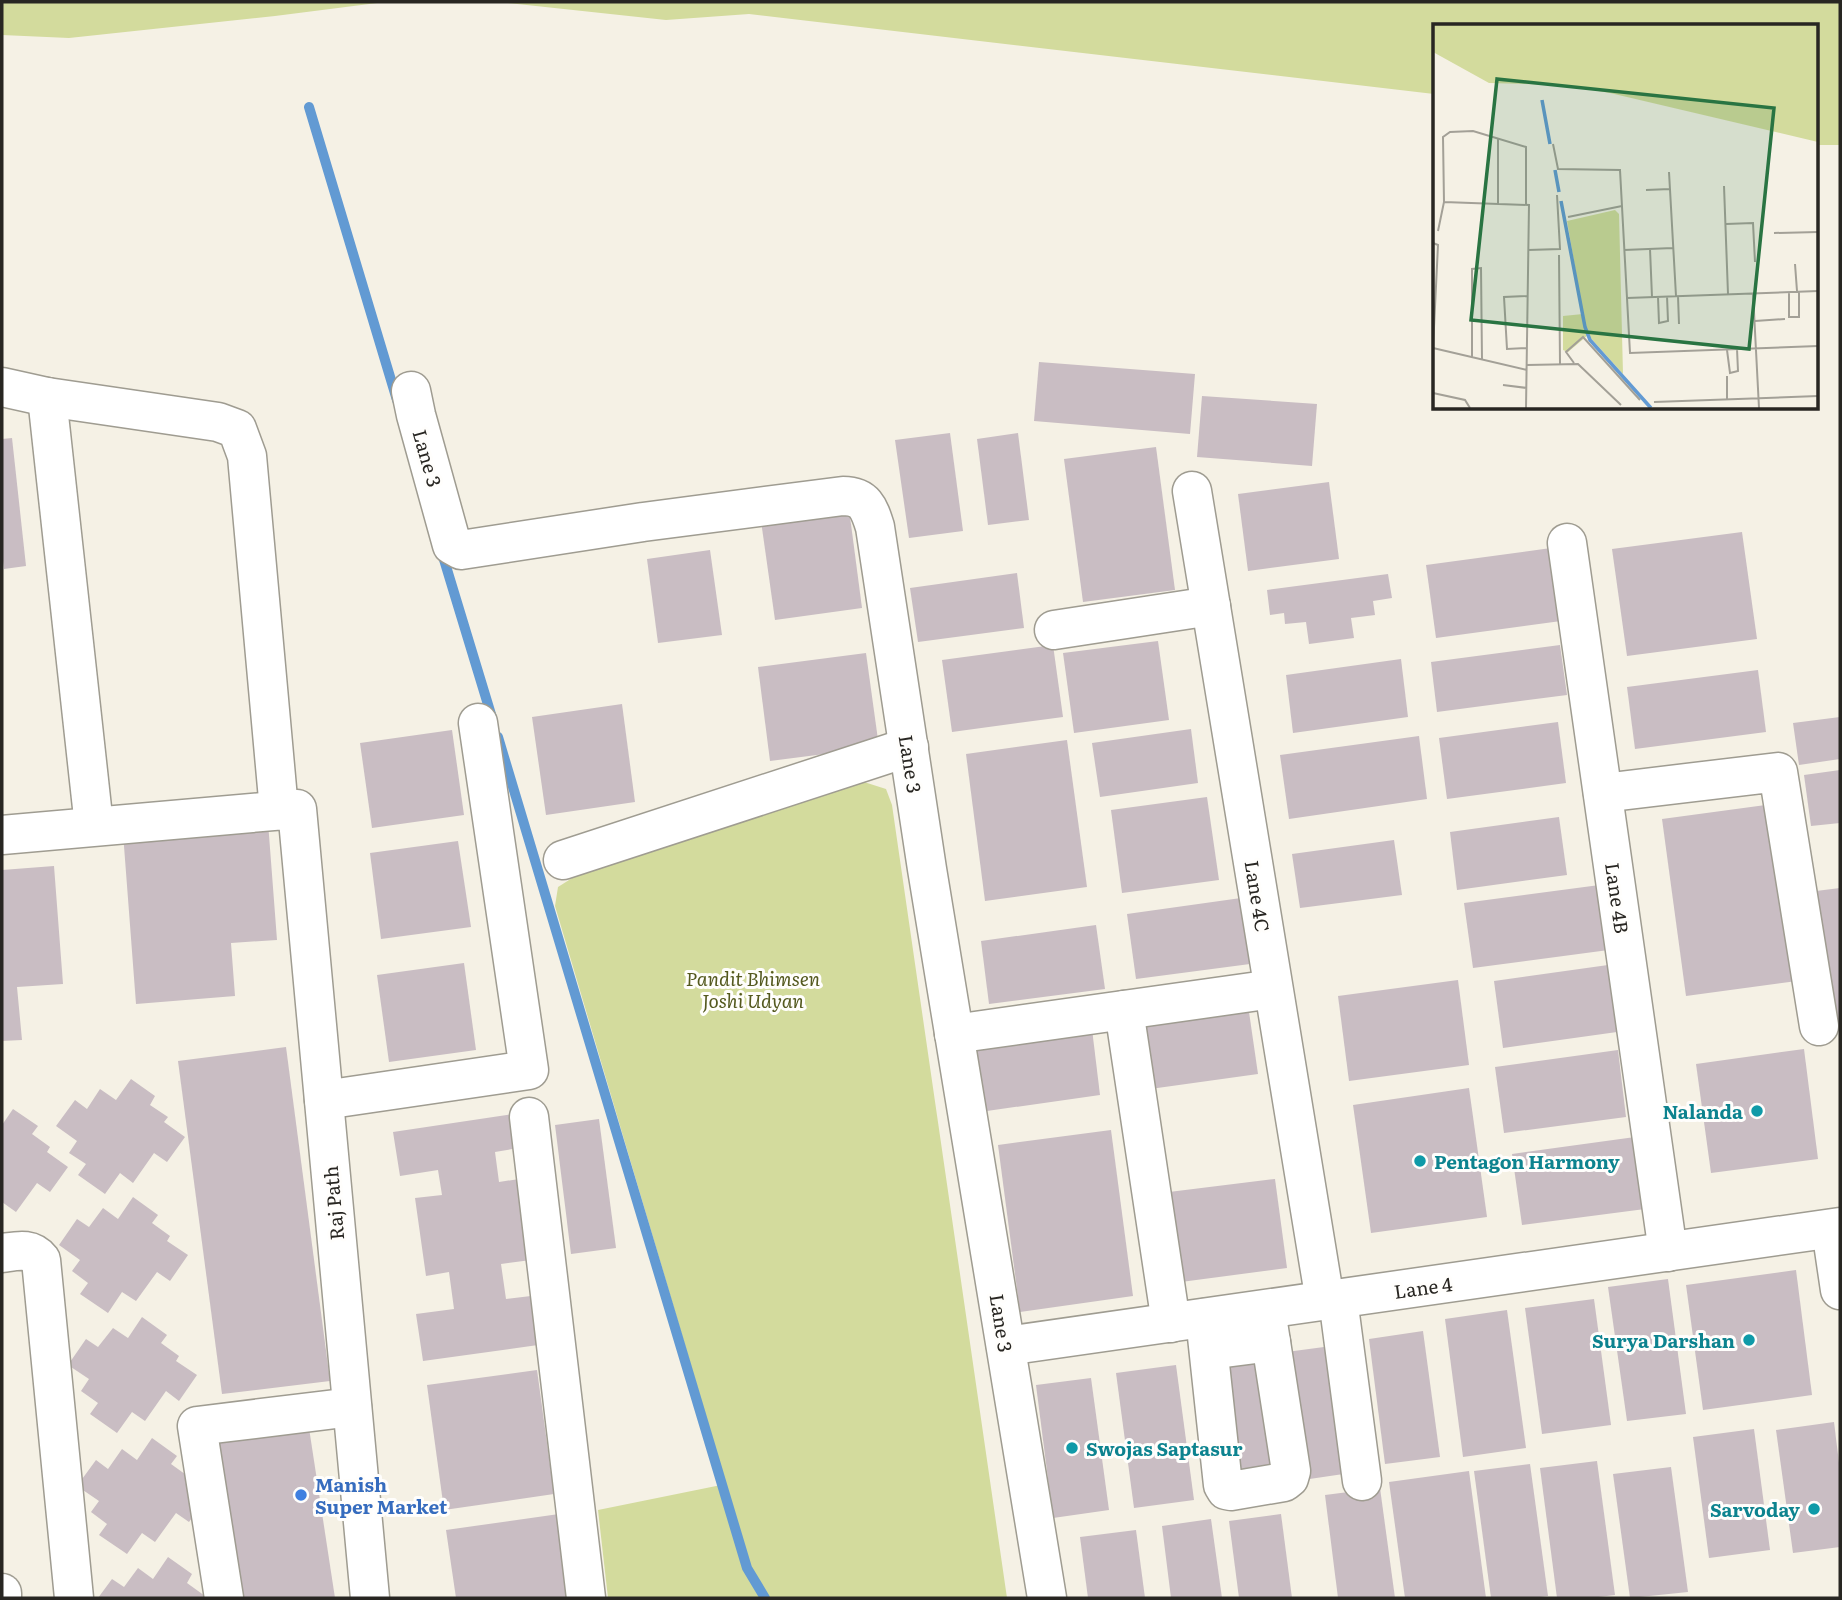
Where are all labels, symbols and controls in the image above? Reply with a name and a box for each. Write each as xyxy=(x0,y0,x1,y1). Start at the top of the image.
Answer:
inset map xyxy=(1433,24,1818,410)
street label: Lane 3 xyxy=(406,426,450,490)
street label: Lane 3 xyxy=(893,733,929,795)
street label: Lane 4C xyxy=(1239,858,1277,934)
street label: Lane 4B xyxy=(1599,861,1637,935)
park label: Pandit Bhimsen Joshi Udyan xyxy=(686,964,821,1014)
place label: Nalanda xyxy=(1663,1097,1743,1125)
marker: Nalanda xyxy=(1749,1103,1765,1119)
place label: Pentagon Harmony xyxy=(1434,1147,1620,1175)
marker: Pentagon Harmony xyxy=(1412,1153,1428,1169)
street label: Raj Path xyxy=(316,1165,350,1241)
street label: Lane 4 xyxy=(1392,1269,1455,1305)
street label: Lane 3 xyxy=(984,1292,1020,1354)
place label: Surya Darshan xyxy=(1592,1326,1735,1354)
marker: Surya Darshan xyxy=(1741,1332,1757,1348)
place label: Swojas Saptasur xyxy=(1086,1434,1243,1462)
marker: Swojas Saptasur xyxy=(1064,1440,1080,1456)
place label: Manish Super Market xyxy=(315,1470,448,1520)
marker: Manish Super Market xyxy=(293,1487,309,1503)
place label: Sarvoday xyxy=(1710,1495,1800,1523)
marker: Sarvoday xyxy=(1806,1501,1822,1517)

